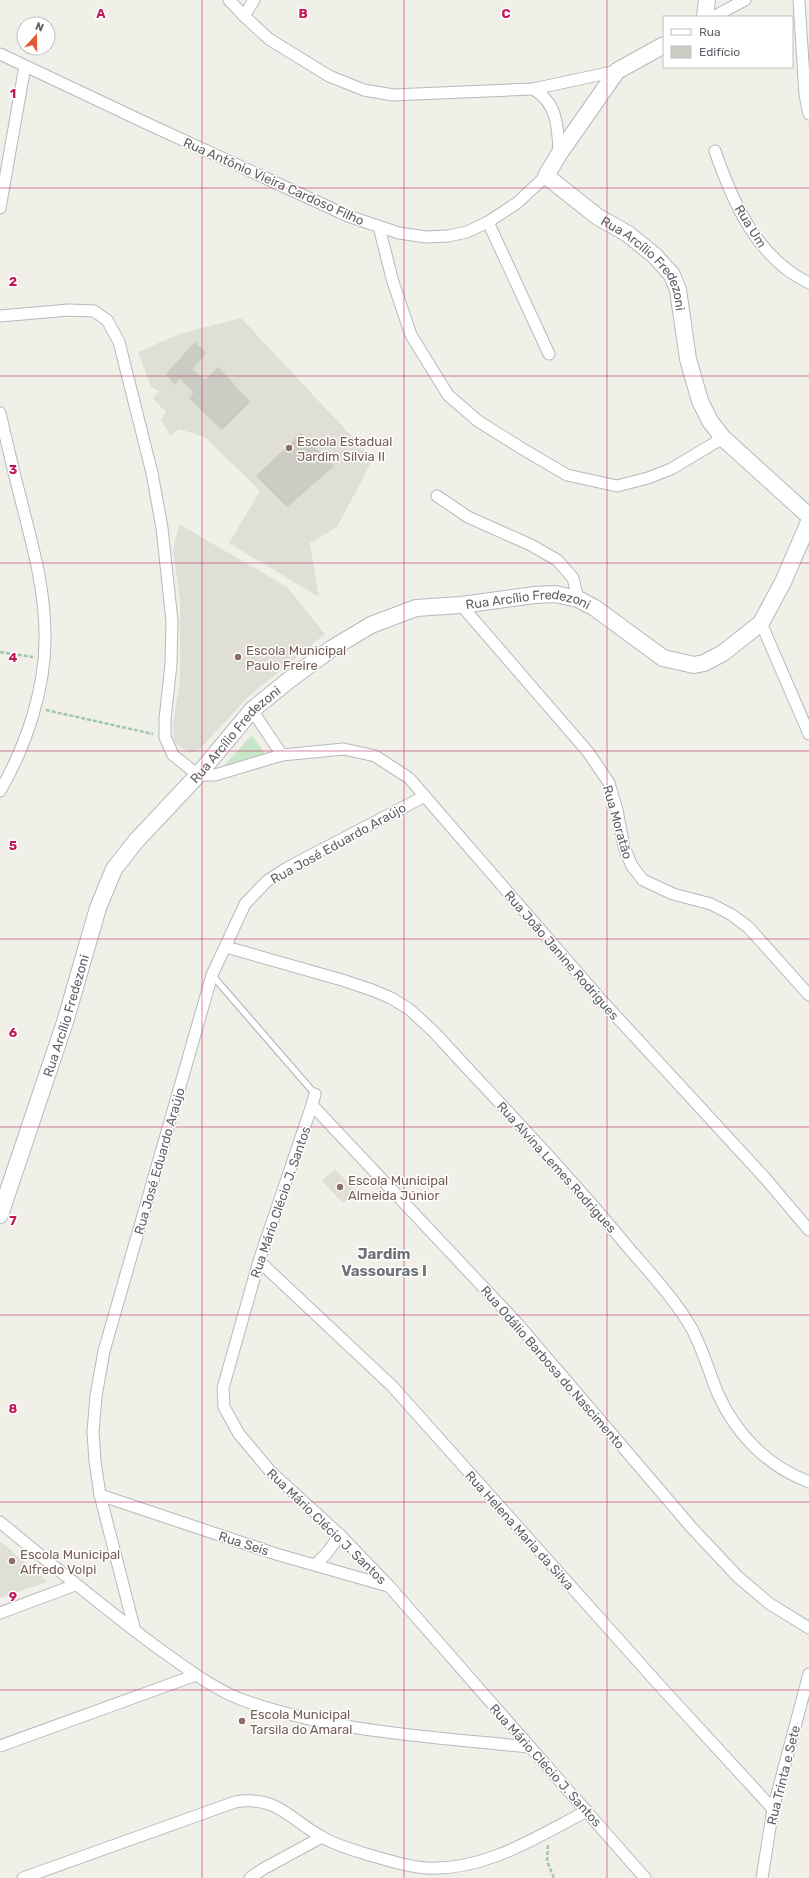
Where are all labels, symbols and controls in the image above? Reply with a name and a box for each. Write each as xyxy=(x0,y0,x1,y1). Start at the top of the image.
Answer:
text: A xyxy=(96,6,106,21)
text: B xyxy=(298,6,308,21)
text: C xyxy=(501,6,511,21)
north arrow xyxy=(16,16,56,56)
legend xyxy=(663,16,793,68)
text: N xyxy=(33,20,46,35)
text: Rua xyxy=(699,25,721,39)
text: Edifício xyxy=(699,45,740,59)
text: 1 xyxy=(10,86,16,101)
street label: Rua Antônio Vieira Cardoso Filho xyxy=(181,135,367,228)
street label: Rua Um xyxy=(732,202,769,250)
street label: Rua Arcílio Fredezoni xyxy=(598,213,688,312)
text: 2 xyxy=(9,274,17,289)
place label: Escola Estadual Jardim Silvia II xyxy=(297,434,392,464)
marker: Escola Estadual Jardim Silvia II xyxy=(284,443,294,453)
text: 3 xyxy=(9,462,18,477)
street label: Rua Arcílio Fredezoni xyxy=(465,586,593,612)
place label: Escola Municipal Paulo Freire xyxy=(246,643,346,673)
text: 4 xyxy=(9,650,18,665)
marker: Escola Municipal Paulo Freire xyxy=(233,652,243,662)
street label: Rua Arcílio Fredezoni xyxy=(187,683,284,786)
street label: Rua Moratão xyxy=(600,783,635,861)
street label: Rua José Eduardo Araújo xyxy=(268,800,408,887)
text: 5 xyxy=(9,838,17,853)
street label: Rua João Janine Rodrigues xyxy=(501,888,622,1024)
street label: Rua Arcílio Fredezoni xyxy=(40,953,92,1079)
text: 6 xyxy=(9,1025,18,1040)
street label: Rua José Eduardo Araújo xyxy=(131,1086,188,1236)
street label: Rua Alvina Lemes Rodrigues xyxy=(493,1099,620,1237)
street label: Rua Mário Clécio J. Santos xyxy=(247,1124,314,1280)
place label: Escola Municipal Almeida Júnior xyxy=(348,1173,448,1203)
marker: Escola Municipal Almeida Júnior xyxy=(335,1182,345,1192)
text: 7 xyxy=(9,1213,17,1228)
district label: Jardim Vassouras I xyxy=(341,1245,427,1280)
street label: Rua Odálio Barbosa do Nascimento xyxy=(478,1283,628,1452)
text: 8 xyxy=(9,1401,18,1416)
street label: Rua Mário Clécio J. Santos xyxy=(264,1466,390,1587)
street label: Rua Helena Maria da Silva xyxy=(462,1468,577,1593)
street label: Rua Seis xyxy=(217,1528,271,1559)
place label: Escola Municipal Alfredo Volpi xyxy=(20,1547,120,1577)
marker: Escola Municipal Alfredo Volpi xyxy=(7,1556,17,1566)
text: 9 xyxy=(9,1589,17,1604)
street label: Rua Mário Clécio J. Santos xyxy=(487,1701,605,1830)
place label: Escola Municipal Tarsila do Amaral xyxy=(250,1707,352,1737)
marker: Escola Municipal Tarsila do Amaral xyxy=(237,1716,247,1726)
street label: Rua Trinta e Sete xyxy=(764,1724,803,1827)

